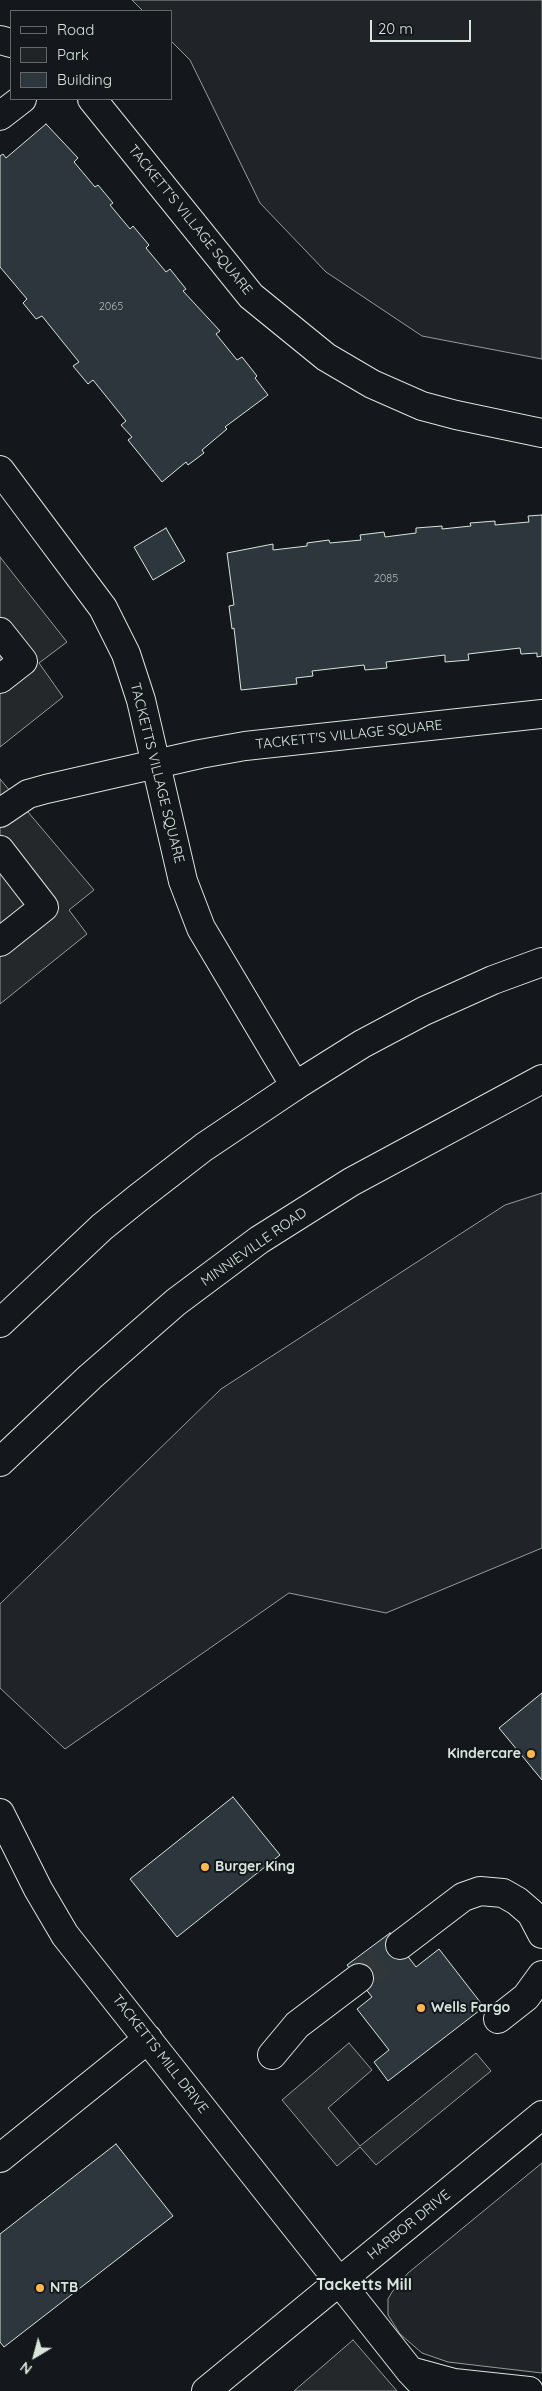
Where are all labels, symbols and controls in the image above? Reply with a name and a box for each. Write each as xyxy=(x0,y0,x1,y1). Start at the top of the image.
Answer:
legend xyxy=(10,10,172,100)
scale bar xyxy=(372,10,473,42)
text: 20 m xyxy=(378,19,413,38)
text: Road xyxy=(57,20,94,39)
text: Park xyxy=(57,45,89,64)
text: Building xyxy=(57,70,112,89)
street label: TACKETT'S VILLAGE SQUARE xyxy=(124,142,256,298)
house number: 2065 xyxy=(99,300,123,314)
house number: 2085 xyxy=(374,572,398,586)
street label: TACKETTS VILLAGE SQUARE xyxy=(126,681,188,865)
street label: TACKETT'S VILLAGE SQUARE xyxy=(255,717,443,753)
street label: MINNIEVILLE ROAD xyxy=(198,1204,310,1290)
place label: Kindercare xyxy=(447,1746,521,1762)
marker: Kindercare xyxy=(525,1748,537,1760)
place label: Burger King xyxy=(215,1859,295,1875)
marker: Burger King xyxy=(199,1861,211,1873)
street label: TACKETTS MILL DRIVE xyxy=(108,1991,212,2117)
place label: Wells Fargo xyxy=(431,2000,510,2016)
marker: Wells Fargo xyxy=(415,2002,427,2014)
street label: HARBOR DRIVE xyxy=(364,2186,454,2264)
district label: Tacketts Mill xyxy=(316,2275,412,2295)
place label: NTB xyxy=(50,2280,78,2296)
marker: NTB xyxy=(34,2282,46,2294)
north arrow xyxy=(10,2331,60,2381)
text: N xyxy=(16,2358,36,2378)

